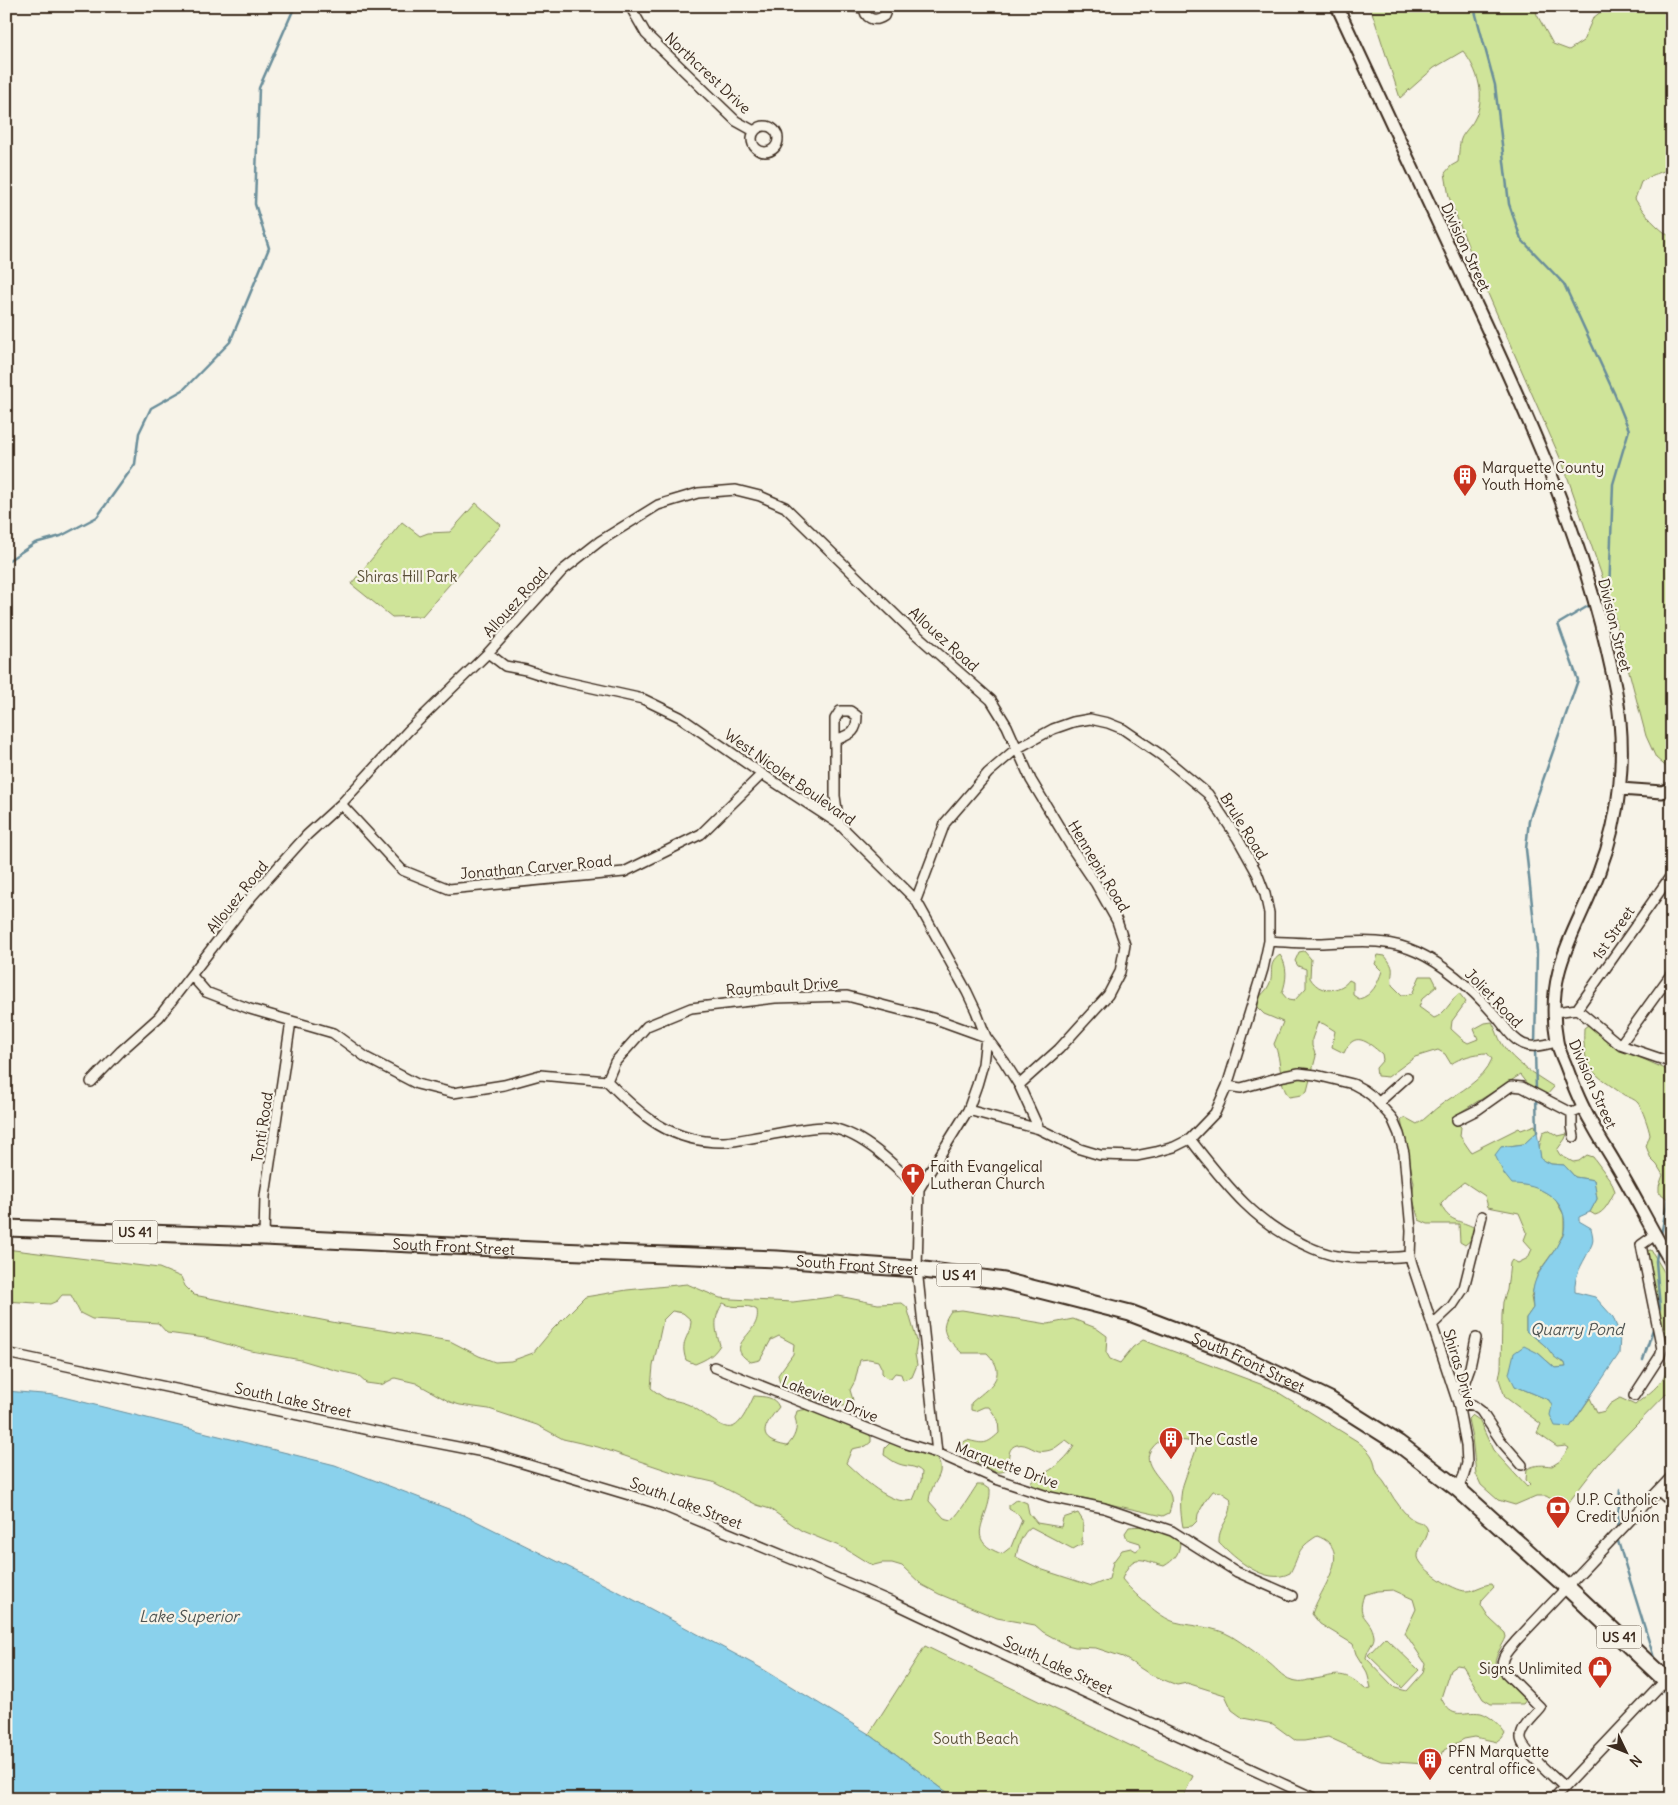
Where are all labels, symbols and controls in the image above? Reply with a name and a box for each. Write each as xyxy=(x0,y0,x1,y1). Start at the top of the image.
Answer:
street label: Northcrest Drive xyxy=(661,28,755,118)
street label: Division Street xyxy=(1437,200,1495,294)
place label: Marquette County Youth Home xyxy=(1482,458,1604,494)
building icon: Marquette County Youth Home xyxy=(1452,463,1478,497)
street label: Allouez Road xyxy=(479,563,551,641)
park label: Shiras Hill Park xyxy=(357,567,458,586)
street label: Division Street xyxy=(1594,576,1636,674)
street label: Allouez Road xyxy=(905,603,983,675)
street label: West Nicolet Boulevard xyxy=(721,725,859,829)
street label: Brule Road xyxy=(1216,789,1272,863)
street label: Hennepin Road xyxy=(1064,817,1134,915)
street label: Jonathan Carver Road xyxy=(459,851,613,883)
street label: Allouez Road xyxy=(202,857,272,937)
street label: 1st Street xyxy=(1588,902,1638,964)
street label: Joliet Road xyxy=(1461,965,1527,1032)
street label: Raymbault Drive xyxy=(725,973,839,999)
street label: Division Street xyxy=(1565,1036,1621,1132)
street label: Tonti Road xyxy=(247,1090,277,1164)
place label: Faith Evangelical Lutheran Church xyxy=(930,1157,1045,1193)
church icon: Faith Evangelical Lutheran Church xyxy=(900,1162,926,1196)
road number: US 41 xyxy=(112,1220,158,1244)
street label: South Front Street xyxy=(392,1234,515,1259)
street label: South Front Street xyxy=(795,1251,919,1279)
road number: US 41 xyxy=(936,1264,982,1286)
water label: Quarry Pond xyxy=(1530,1319,1626,1339)
street label: Shiras Drive xyxy=(1439,1327,1481,1409)
street label: South Front Street xyxy=(1189,1328,1308,1396)
street label: Lakeview Drive xyxy=(779,1372,881,1426)
street label: South Lake Street xyxy=(233,1378,353,1422)
building icon: The Castle xyxy=(1158,1426,1184,1460)
place label: The Castle xyxy=(1188,1430,1258,1449)
street label: Marquette Drive xyxy=(953,1437,1061,1493)
street label: South Lake Street xyxy=(627,1473,745,1533)
place label: U.P. Catholic Credit Union xyxy=(1576,1490,1660,1526)
bank icon: U.P. Catholic Credit Union xyxy=(1545,1495,1571,1529)
water label: Lake Superior xyxy=(139,1606,241,1626)
road number: US 41 xyxy=(1596,1625,1642,1648)
street label: South Lake Street xyxy=(1000,1631,1116,1699)
shop icon: Signs Unlimited xyxy=(1587,1655,1613,1689)
place label: Signs Unlimited xyxy=(1479,1659,1582,1678)
north arrow xyxy=(1600,1728,1650,1778)
park label: South Beach xyxy=(933,1729,1019,1748)
place label: PFN Marquette central office xyxy=(1448,1742,1549,1778)
building icon: PFN Marquette central office xyxy=(1417,1747,1443,1781)
text: N xyxy=(1626,1751,1645,1771)

